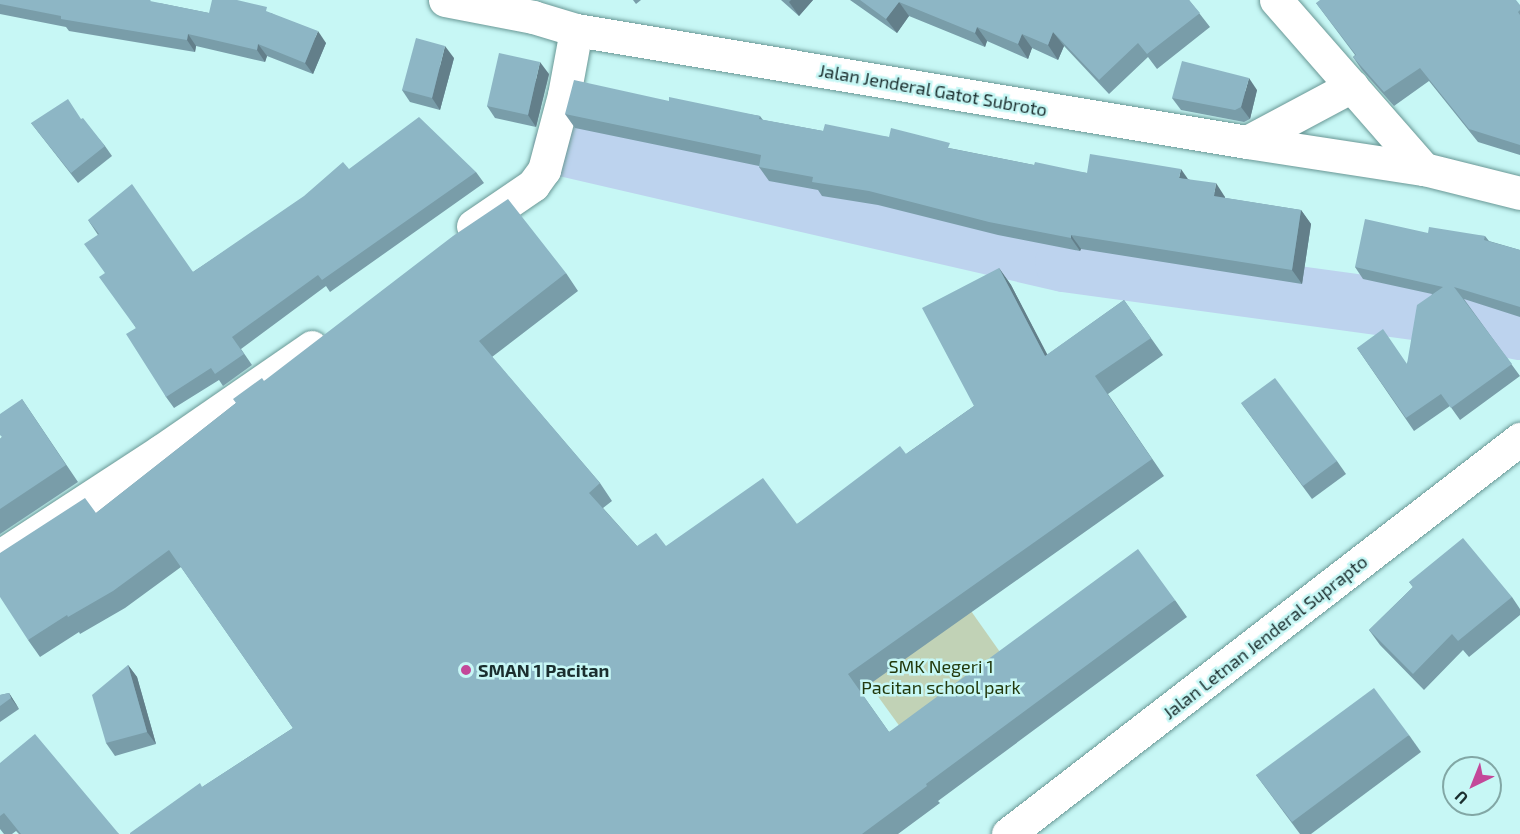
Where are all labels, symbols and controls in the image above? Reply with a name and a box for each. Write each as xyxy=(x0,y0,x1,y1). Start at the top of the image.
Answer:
street label: Jalan Jenderal Gatot Subroto xyxy=(817,59,1049,121)
street label: Jalan Letnan Jenderal Suprapto xyxy=(1158,550,1372,724)
park label: SMK Negeri 1 Pacitan school park xyxy=(861,656,1021,698)
place label: SMAN 1 Pacitan xyxy=(478,659,609,681)
marker: SMAN 1 Pacitan xyxy=(459,663,473,677)
north arrow xyxy=(1442,756,1502,816)
text: U xyxy=(1450,787,1471,809)

